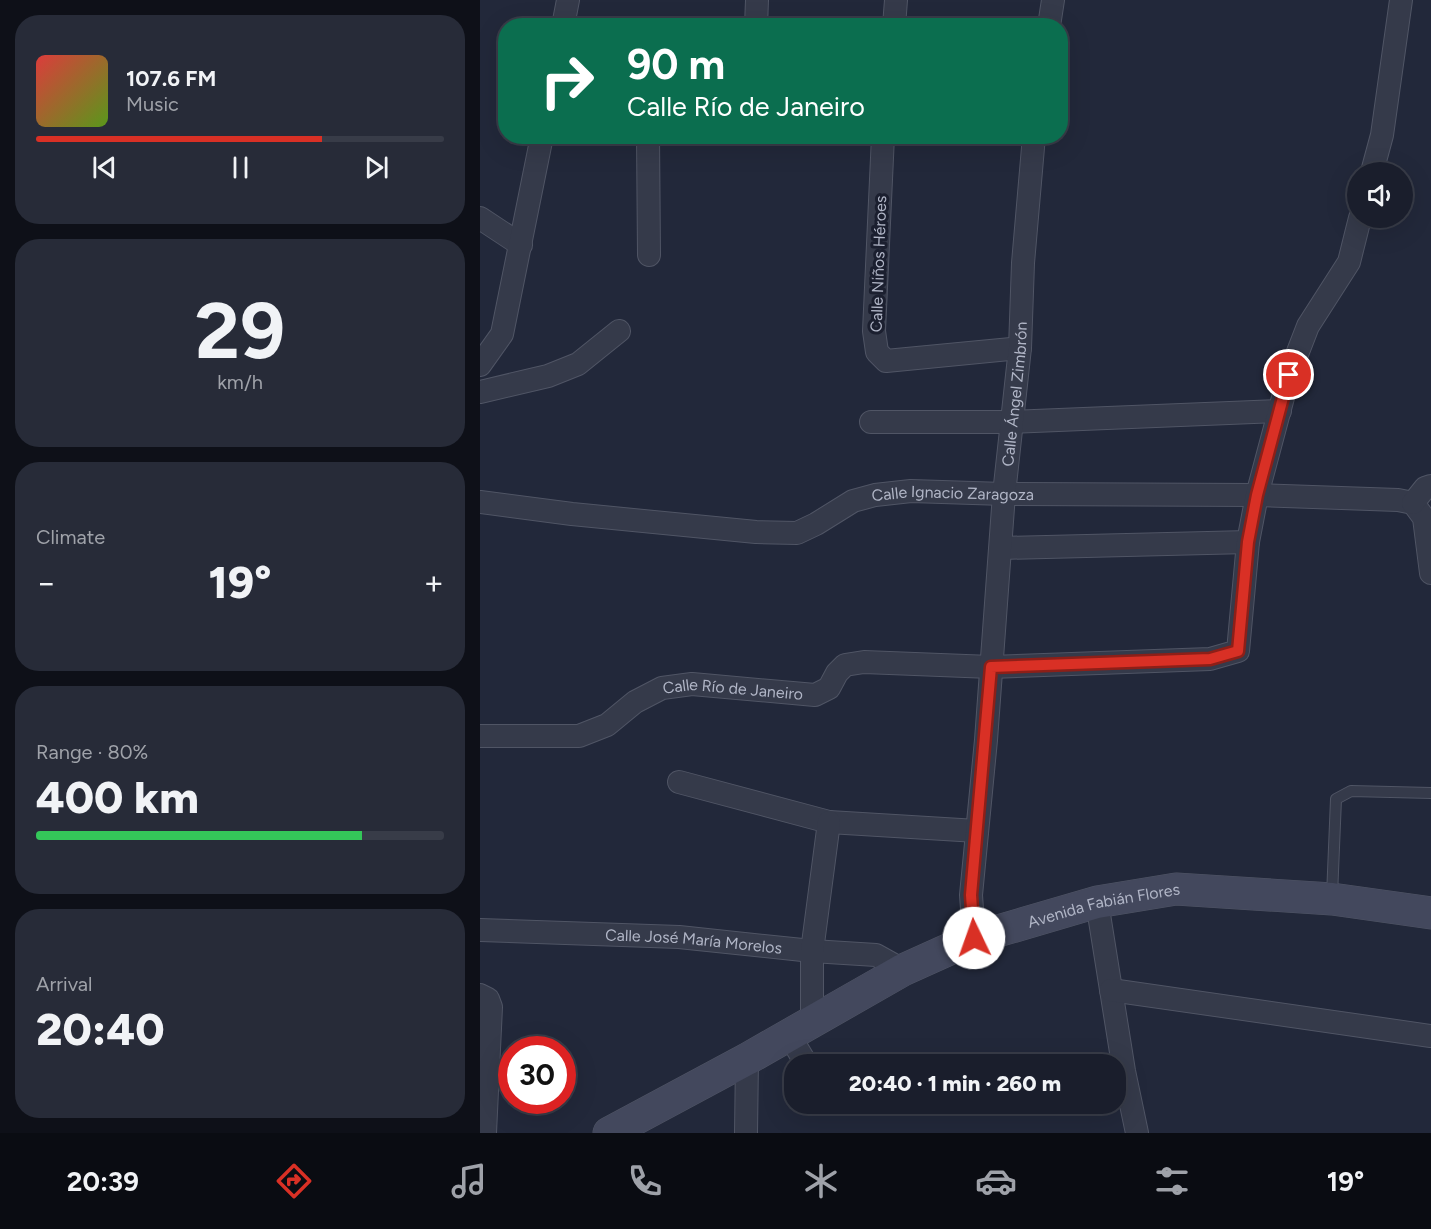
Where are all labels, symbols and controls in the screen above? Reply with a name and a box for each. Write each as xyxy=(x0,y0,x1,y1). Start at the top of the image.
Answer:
text: 90 m xyxy=(627,39,725,90)
icon: right xyxy=(528,42,606,120)
text: 107.6 FM xyxy=(126,65,216,92)
text: Calle Río de Janeiro xyxy=(627,90,865,123)
text: Music xyxy=(126,92,179,116)
icon: previous xyxy=(88,151,121,184)
icon: pause xyxy=(224,151,257,184)
icon: next xyxy=(360,151,393,184)
map controls xyxy=(1347,162,1413,228)
button: sound xyxy=(1347,162,1413,228)
street label: Calle Niños Héroes xyxy=(867,195,890,333)
text: 29 xyxy=(195,284,285,378)
street label: Calle Ángel Zimbrón xyxy=(998,321,1031,468)
pin xyxy=(1263,349,1314,400)
icon: arrive xyxy=(1272,358,1305,391)
text: km/h xyxy=(217,370,263,394)
street label: Calle Ignacio Zaragoza xyxy=(871,482,1034,505)
text: Climate xyxy=(36,525,105,549)
text: 19° xyxy=(209,555,271,609)
text: − xyxy=(36,563,57,602)
text: + xyxy=(423,563,444,602)
street label: Calle Río de Janeiro xyxy=(662,675,804,704)
text: Range · 80% xyxy=(36,740,148,764)
text: 400 km xyxy=(36,770,199,824)
street label: Avenida Fabián Flores xyxy=(1025,880,1181,932)
position arrow xyxy=(942,906,1006,970)
street label: Calle José María Morelos xyxy=(605,925,783,958)
text: Arrival xyxy=(36,972,92,996)
text: 20:40 xyxy=(36,1002,164,1056)
speed limit sign: 30 xyxy=(498,1036,576,1114)
text: 20:40 · 1 min · 260 m xyxy=(849,1070,1061,1097)
icon: directions xyxy=(273,1160,315,1202)
icon: music xyxy=(448,1160,490,1202)
icon: phone xyxy=(624,1160,666,1202)
icon: climate xyxy=(800,1160,842,1202)
icon: car xyxy=(975,1160,1017,1202)
icon: filters xyxy=(1151,1160,1193,1202)
text: 20:39 xyxy=(67,1165,139,1198)
text: 19° xyxy=(1327,1165,1364,1198)

